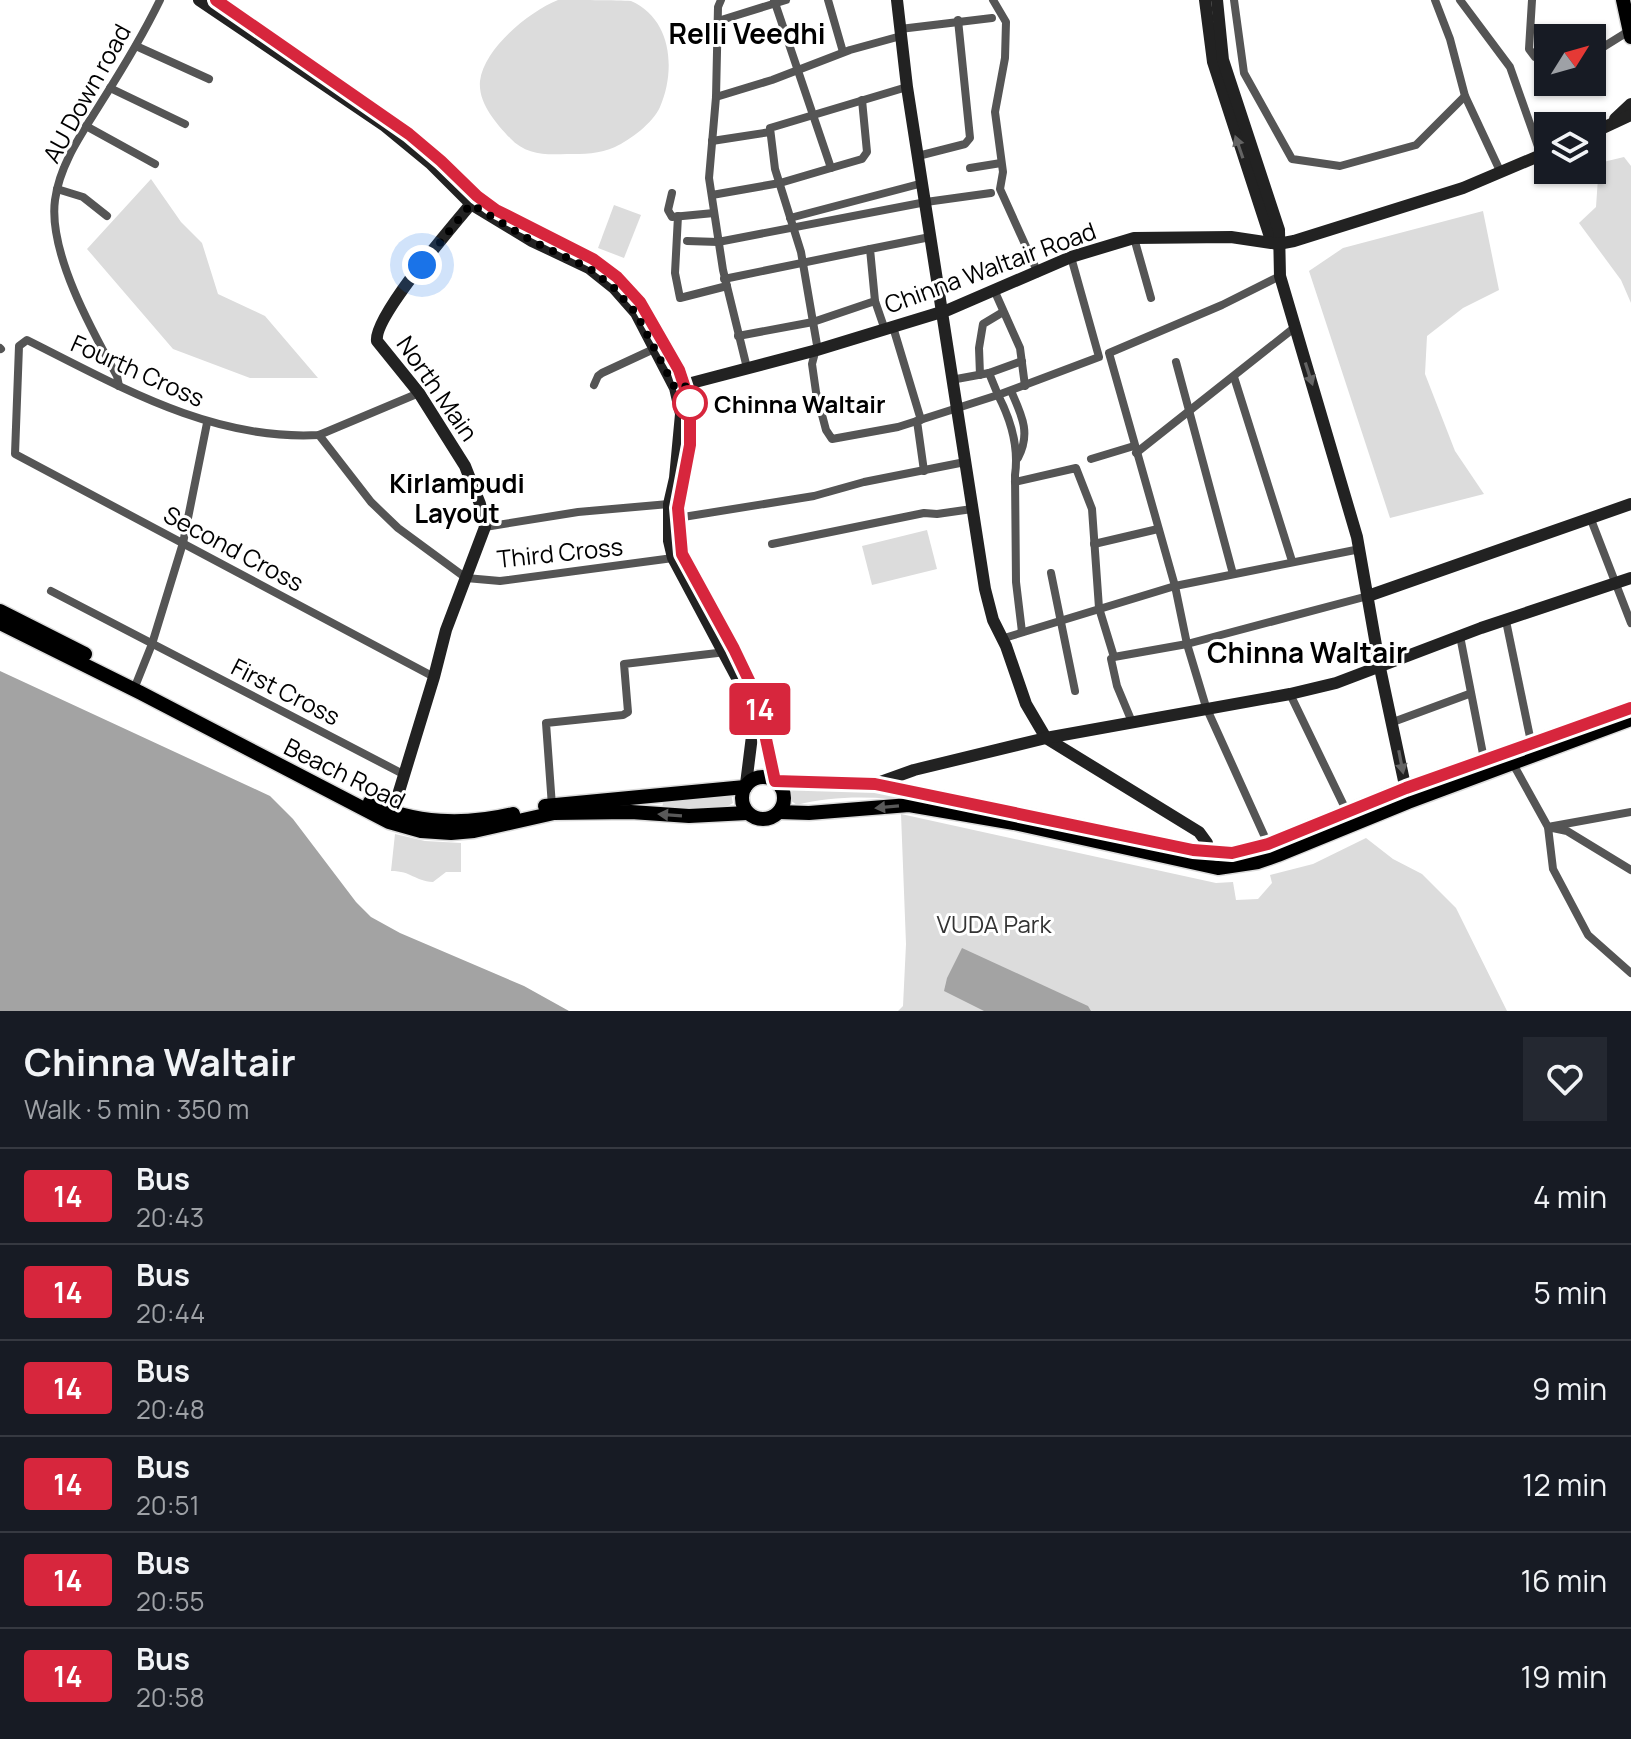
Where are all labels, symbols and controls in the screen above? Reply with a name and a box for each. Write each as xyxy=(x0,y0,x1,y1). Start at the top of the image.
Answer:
district label: Relli Veedhi xyxy=(668,14,826,52)
street label: AU Down road xyxy=(34,18,138,168)
north arrow xyxy=(1534,24,1606,96)
map controls xyxy=(1534,24,1606,184)
button: layers xyxy=(1534,112,1606,184)
one-way arrow xyxy=(1232,135,1244,159)
street label: Chinna Waltair Road xyxy=(880,213,1100,321)
your location xyxy=(402,245,442,285)
street label: Fourth Cross xyxy=(66,326,210,414)
street label: North Main xyxy=(390,329,486,447)
one-way arrow xyxy=(1303,362,1315,386)
marker: Chinna Waltair xyxy=(673,386,707,420)
place label: Chinna Waltair xyxy=(714,387,886,420)
district label: Kirlampudi Layout xyxy=(389,465,525,531)
street label: Second Cross xyxy=(158,497,310,599)
street label: Third Cross xyxy=(495,529,625,575)
district label: Chinna Waltair xyxy=(1207,633,1407,671)
street label: First Cross xyxy=(226,650,346,732)
line badge: 14 xyxy=(724,683,796,735)
text: 14 xyxy=(745,690,775,728)
street label: Beach Road xyxy=(279,729,411,817)
one-way arrow xyxy=(1395,750,1408,775)
one-way arrow xyxy=(874,801,899,814)
one-way arrow xyxy=(657,808,682,821)
park label: VUDA Park xyxy=(937,907,1052,940)
text: Chinna Waltair xyxy=(24,1035,296,1087)
button: heart xyxy=(1523,1037,1607,1121)
text: Walk · 5 min · 350 m xyxy=(24,1091,249,1127)
text: Bus xyxy=(136,1158,190,1199)
text: 4 min xyxy=(1533,1176,1607,1217)
text: 14 xyxy=(53,1177,83,1215)
text: 20:43 xyxy=(136,1199,204,1235)
text: Bus xyxy=(136,1254,190,1295)
text: 5 min xyxy=(1533,1272,1607,1313)
text: 14 xyxy=(53,1273,83,1311)
text: 20:44 xyxy=(136,1295,205,1331)
text: Bus xyxy=(136,1350,190,1391)
text: 9 min xyxy=(1532,1368,1607,1409)
text: 14 xyxy=(53,1369,83,1407)
text: 20:48 xyxy=(136,1391,205,1427)
text: Bus xyxy=(136,1446,190,1487)
text: 12 min xyxy=(1522,1464,1607,1505)
text: 14 xyxy=(53,1465,83,1503)
text: 20:51 xyxy=(136,1487,200,1523)
text: Bus xyxy=(136,1542,190,1583)
text: 16 min xyxy=(1520,1560,1607,1601)
text: 14 xyxy=(53,1561,83,1599)
text: 20:55 xyxy=(136,1583,204,1619)
text: Bus xyxy=(136,1638,190,1679)
text: 19 min xyxy=(1520,1656,1607,1697)
text: 14 xyxy=(53,1657,83,1695)
text: 20:58 xyxy=(136,1679,205,1715)

